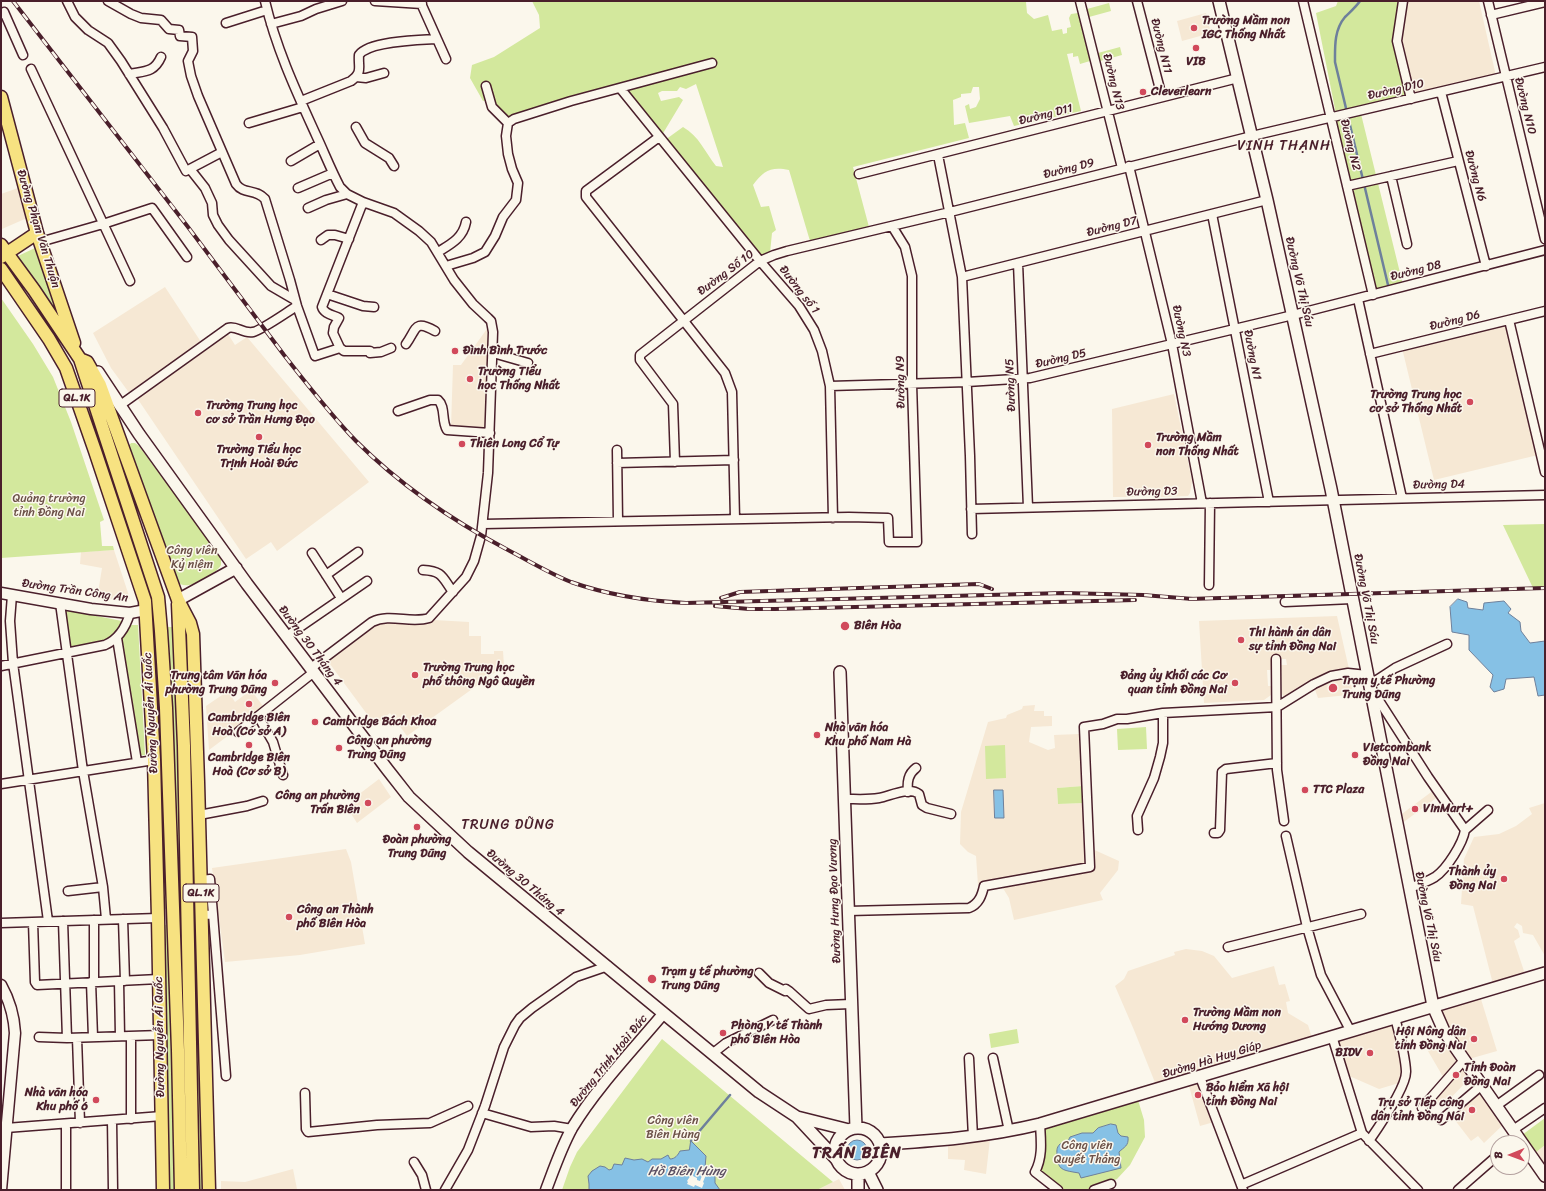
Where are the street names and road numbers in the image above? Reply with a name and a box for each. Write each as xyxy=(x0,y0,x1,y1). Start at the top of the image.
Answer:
street label: Đường N11 xyxy=(1147,17,1175,75)
street label: Đường N13 xyxy=(1099,52,1127,112)
street label: Đường N10 xyxy=(1511,76,1539,136)
street label: Đường D10 xyxy=(1366,77,1426,103)
street label: Đường D11 xyxy=(1018,101,1074,129)
street label: Đường N2 xyxy=(1337,118,1363,172)
street label: Đường N6 xyxy=(1461,149,1489,203)
street label: Đường D9 xyxy=(1042,156,1096,182)
street label: Đường Phạm Văn Thuận xyxy=(13,168,63,290)
street label: Đường D7 xyxy=(1085,214,1139,240)
street label: Đường Võ Thị Sáu xyxy=(1282,236,1316,328)
street label: Đường Số 10 xyxy=(695,247,757,299)
street label: Đường D8 xyxy=(1389,258,1443,284)
street label: Đường số 1 xyxy=(776,263,822,317)
street label: Đường N3 xyxy=(1169,304,1193,358)
street label: Đường D6 xyxy=(1428,308,1482,334)
street label: Đường N1 xyxy=(1240,329,1264,381)
street label: Đường D5 xyxy=(1034,346,1088,372)
street label: Đường N9 xyxy=(893,355,909,409)
street label: Đường N5 xyxy=(1003,358,1019,412)
road number: QL.1K xyxy=(59,389,95,407)
street label: Đường D4 xyxy=(1413,477,1465,493)
street label: Đường D3 xyxy=(1126,484,1178,500)
street label: Đường Võ Thị Sáu xyxy=(1350,552,1382,646)
street label: Đường Trần Công An xyxy=(21,576,129,606)
street label: Đường 30 Tháng 4 xyxy=(275,603,345,689)
street label: Đường Nguyễn Ái Quốc xyxy=(141,652,161,774)
street label: Đường Hưng Đạo Vương xyxy=(826,838,844,964)
street label: Đường 30 Tháng 4 xyxy=(483,846,567,920)
street label: Đường Võ Thị Sáu xyxy=(1411,870,1445,964)
road number: QL.1K xyxy=(183,884,219,902)
street label: Đường Nguyễn Ái Quốc xyxy=(152,977,168,1097)
street label: Đường Trịnh Hoài Đức xyxy=(567,1012,651,1110)
street label: Đường Hà Huy Giáp xyxy=(1161,1038,1263,1082)

